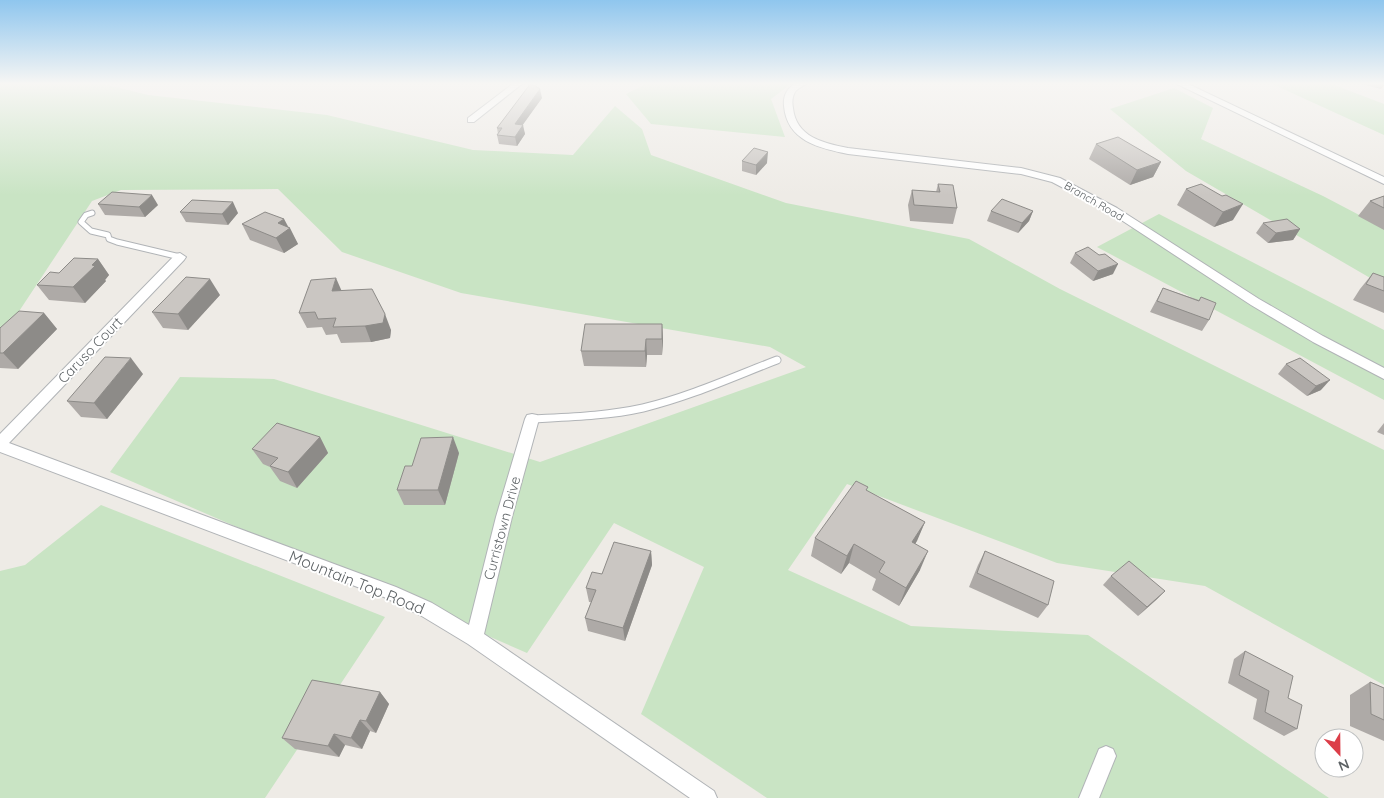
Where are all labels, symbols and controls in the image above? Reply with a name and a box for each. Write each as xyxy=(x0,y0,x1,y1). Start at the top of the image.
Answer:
street label: Branch Road xyxy=(1062,178,1126,224)
street label: Caruso Court xyxy=(54,313,126,387)
street label: Curristown Drive xyxy=(479,474,525,582)
street label: Mountain Top Road xyxy=(286,546,428,618)
north arrow xyxy=(1314,728,1364,778)
text: N xyxy=(1336,755,1352,775)

